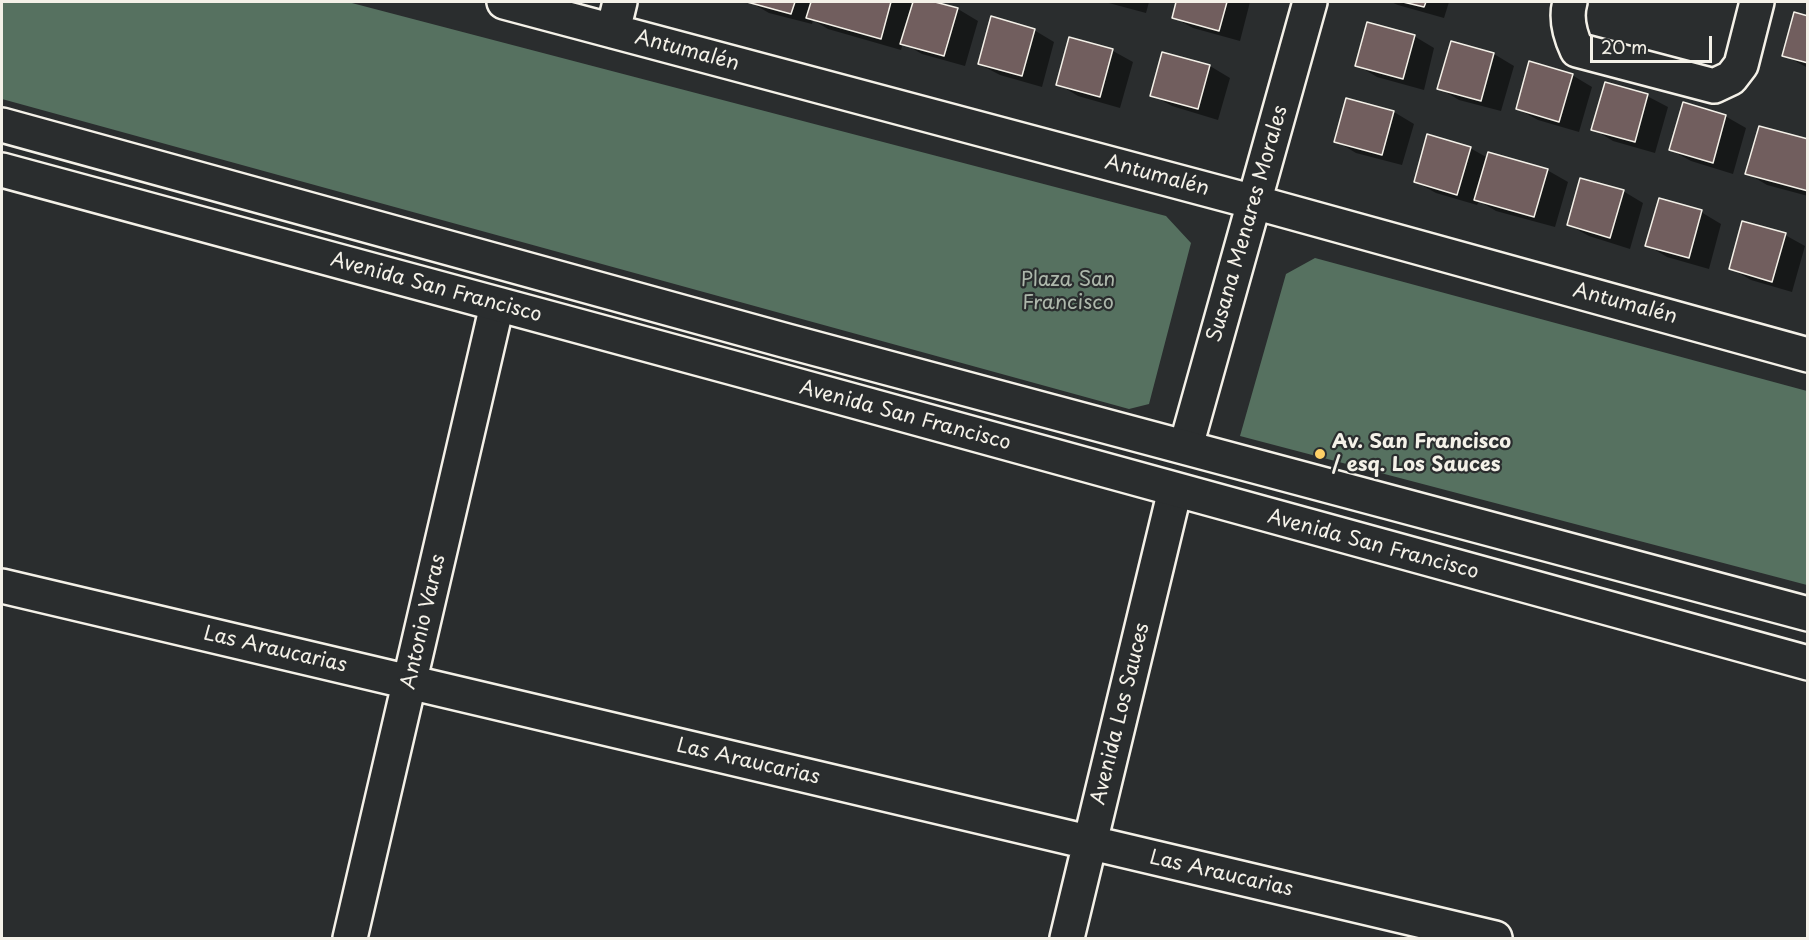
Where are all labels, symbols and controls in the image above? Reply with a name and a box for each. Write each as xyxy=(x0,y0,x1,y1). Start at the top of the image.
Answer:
scale bar xyxy=(1593,24,1714,62)
street label: Antumalén xyxy=(632,26,742,76)
text: 20 m xyxy=(1601,33,1647,60)
street label: Susana Menares Morales xyxy=(1203,103,1293,345)
street label: Antumalén xyxy=(1102,151,1212,201)
street label: Avenida San Francisco xyxy=(328,248,544,328)
park label: Plaza San Francisco xyxy=(1021,268,1115,315)
street label: Antumalén xyxy=(1570,279,1680,329)
street label: Avenida San Francisco xyxy=(797,376,1013,456)
place label: Av. San Francisco / esq. Los Sauces xyxy=(1332,430,1511,477)
marker: Av. San Francisco / esq. Los Sauces xyxy=(1313,447,1327,461)
street label: Avenida San Francisco xyxy=(1265,505,1481,585)
street label: Antonio Varas xyxy=(397,552,451,692)
street label: Avenida Los Sauces xyxy=(1087,621,1155,807)
street label: Las Araucarias xyxy=(201,622,349,678)
street label: Las Araucarias xyxy=(674,734,822,790)
street label: Las Araucarias xyxy=(1147,846,1295,902)

